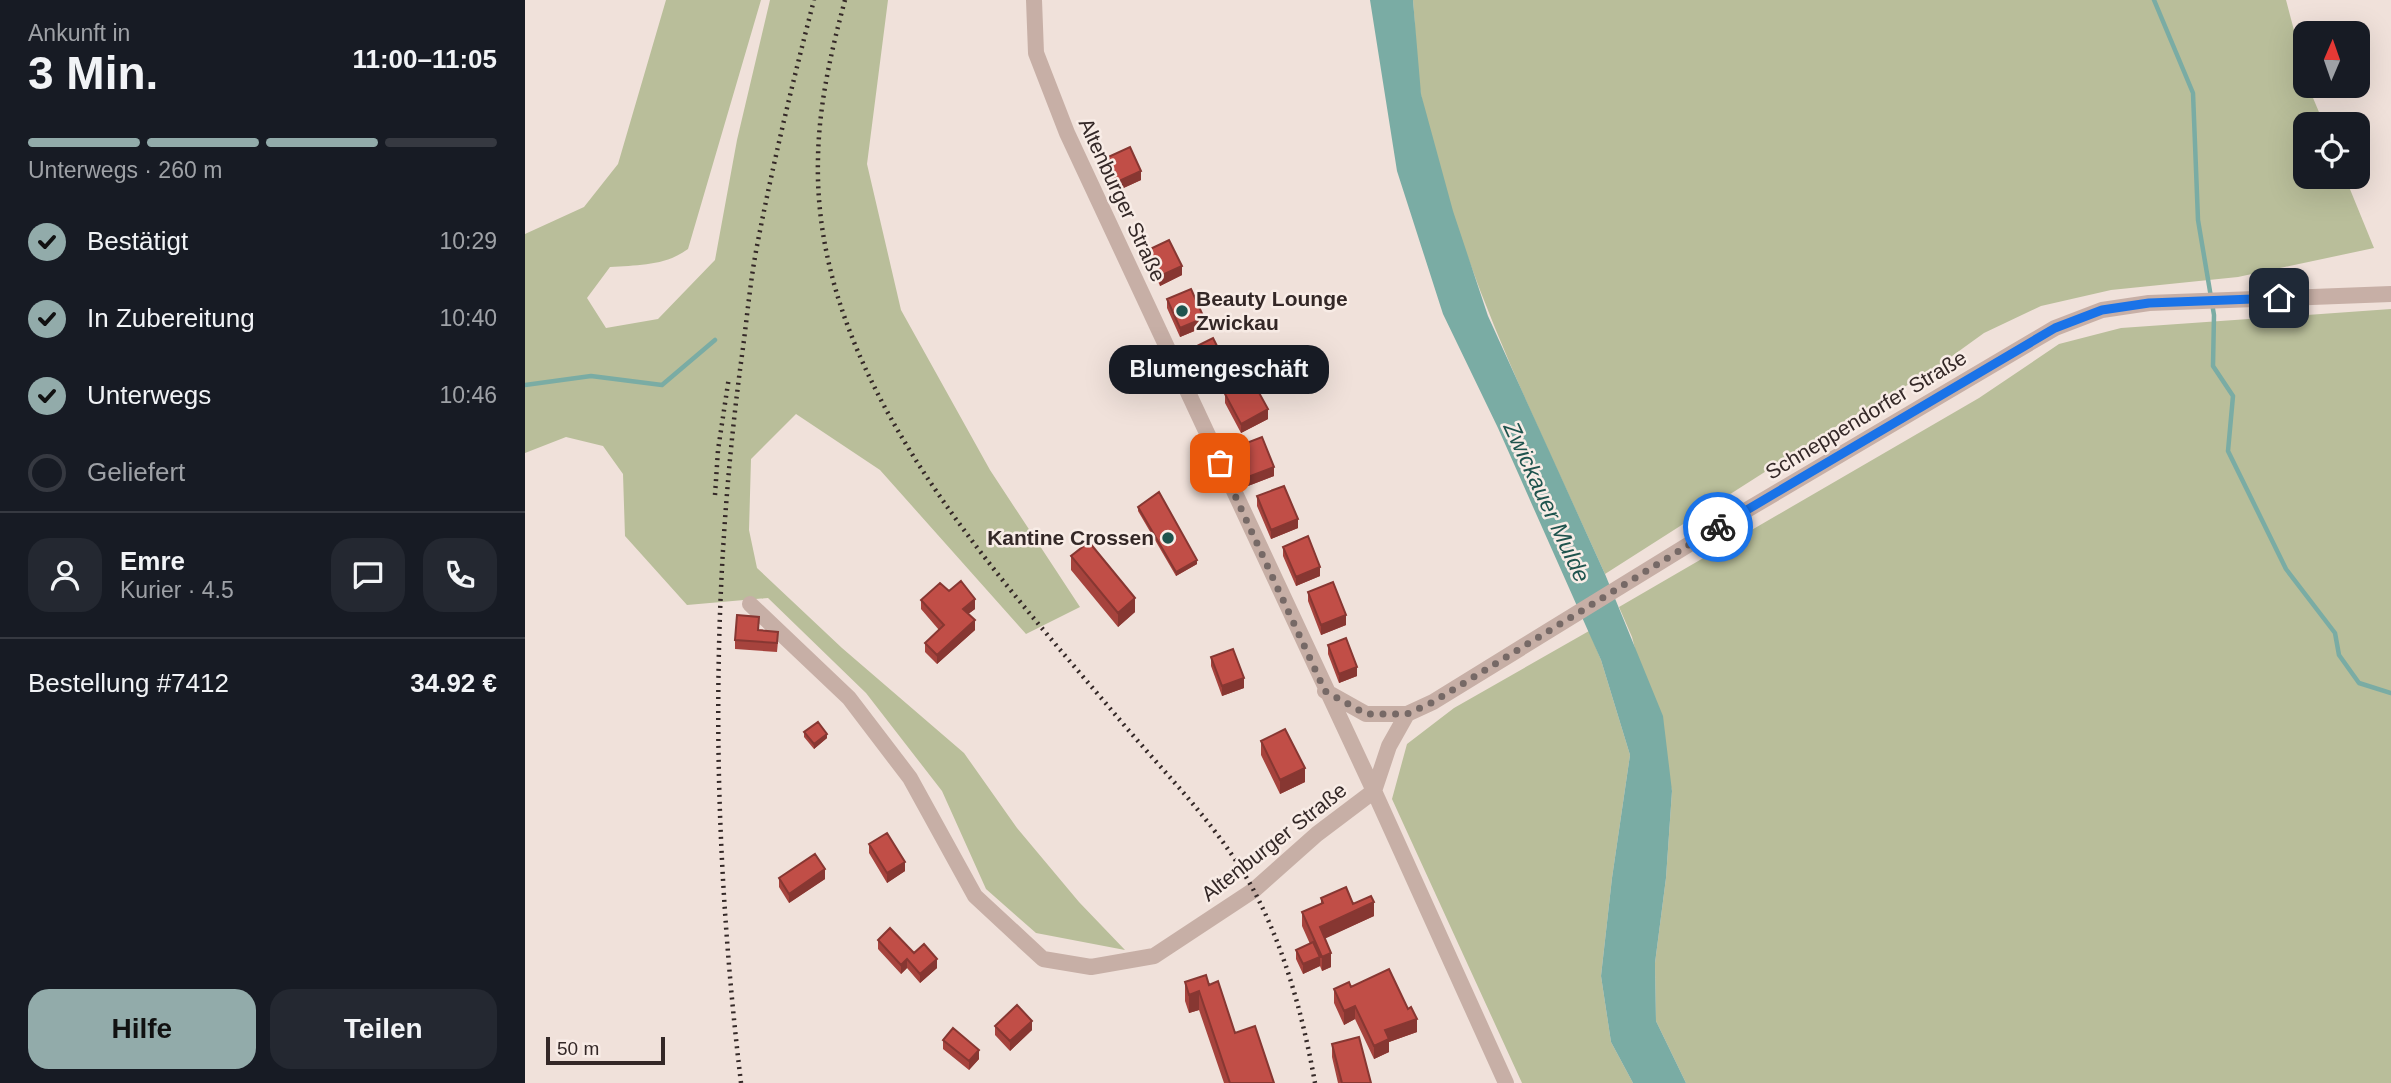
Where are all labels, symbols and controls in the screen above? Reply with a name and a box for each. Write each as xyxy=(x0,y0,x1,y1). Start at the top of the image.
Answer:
text: Ankunft in xyxy=(28,20,130,46)
north arrow xyxy=(2293,21,2369,98)
map controls xyxy=(2293,21,2370,189)
text: 11:00–11:05 xyxy=(352,44,497,74)
text: 3 Min. xyxy=(28,47,158,99)
button: locate xyxy=(2293,112,2370,189)
street label: Altenburger Straße xyxy=(1075,115,1170,285)
text: Unterwegs · 260 m xyxy=(28,157,222,183)
icon: check xyxy=(28,223,66,261)
text: Bestätigt xyxy=(87,226,188,256)
text: 10:29 xyxy=(439,228,497,254)
pin xyxy=(2249,268,2309,328)
icon: home xyxy=(2260,279,2298,317)
place label: Beauty Lounge Zwickau xyxy=(1196,287,1348,334)
icon: check xyxy=(28,300,66,338)
text: In Zubereitung xyxy=(87,303,255,333)
marker: Beauty Lounge Zwickau xyxy=(1174,303,1190,319)
text: 10:40 xyxy=(439,305,497,331)
callout: Blumengeschäft xyxy=(1110,344,1330,393)
street label: Schneppendorfer Straße xyxy=(1761,345,1970,484)
text: Blumengeschäft xyxy=(1130,356,1308,382)
icon: check xyxy=(28,377,66,415)
text: Unterwegs xyxy=(87,380,211,410)
text: 10:46 xyxy=(439,382,497,408)
water label: Zwickauer Mulde xyxy=(1498,417,1596,586)
pin xyxy=(1190,433,1250,493)
icon: bag xyxy=(1201,444,1239,482)
text: Geliefert xyxy=(87,457,185,487)
courier xyxy=(1683,492,1753,562)
icon: bike xyxy=(1699,508,1737,546)
place label: Kantine Crossen xyxy=(987,526,1154,549)
marker: Kantine Crossen xyxy=(1160,530,1176,546)
button: person xyxy=(28,538,102,612)
button: chat xyxy=(331,538,405,612)
button: phone xyxy=(423,538,497,612)
text: Emre xyxy=(120,546,185,576)
text: Kurier · 4.5 xyxy=(120,577,234,603)
text: Bestellung #7412 xyxy=(28,668,229,698)
text: 34.92 € xyxy=(410,668,497,698)
street label: Altenburger Straße xyxy=(1197,778,1351,905)
button: Hilfe xyxy=(28,989,256,1069)
button: Teilen xyxy=(270,989,497,1069)
scale bar xyxy=(546,1034,665,1066)
text: 50 m xyxy=(557,1038,599,1059)

